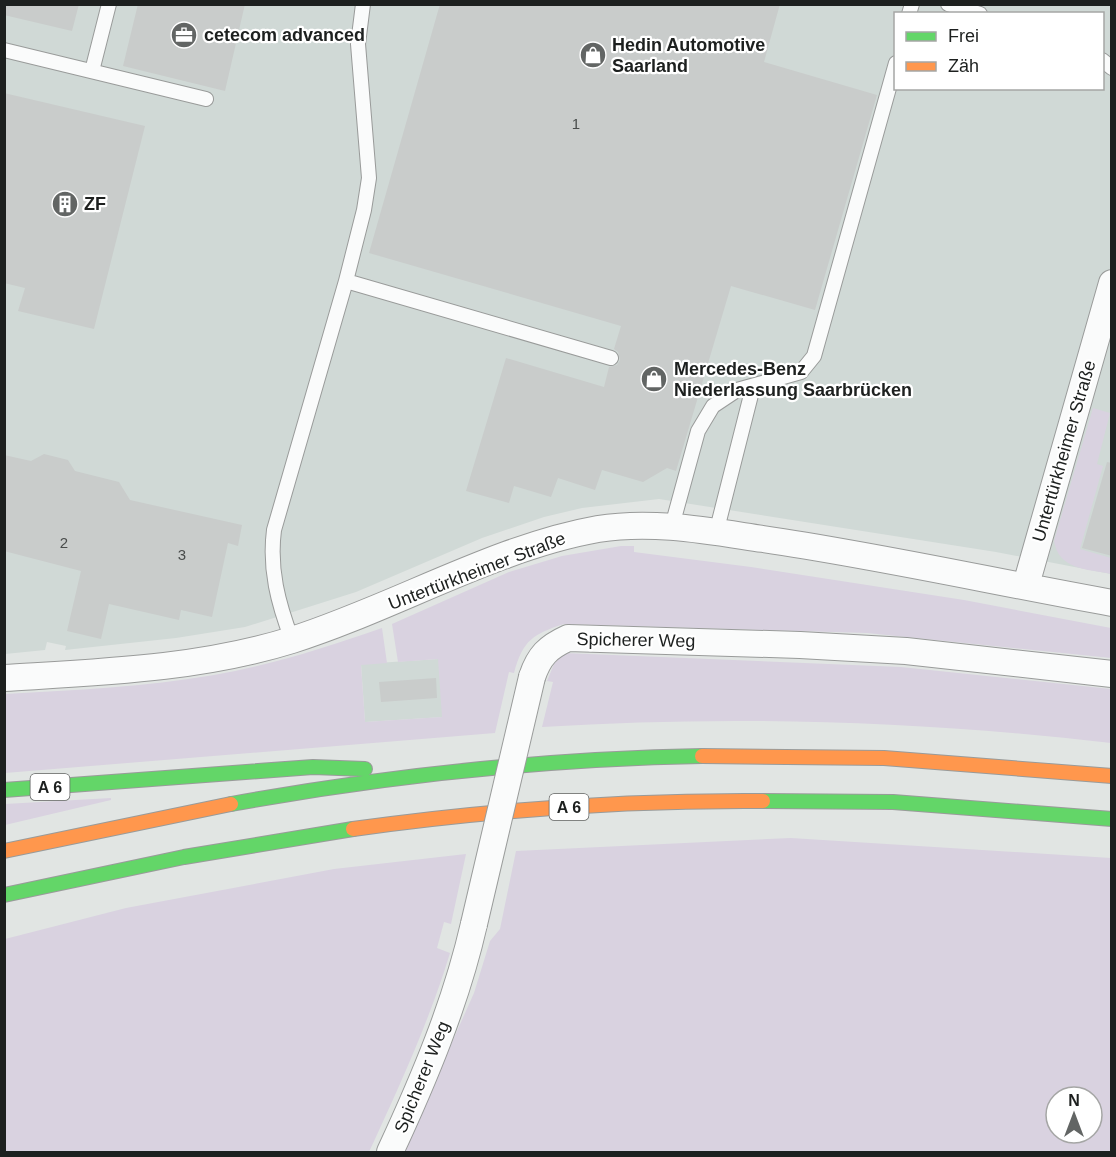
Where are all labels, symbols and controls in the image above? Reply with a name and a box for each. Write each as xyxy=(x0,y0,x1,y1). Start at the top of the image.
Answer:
legend xyxy=(894,12,1104,90)
office icon: cetecom advanced xyxy=(169,20,199,50)
place label: cetecom advanced xyxy=(204,25,365,45)
text: Frei xyxy=(948,26,979,46)
place label: Hedin Automotive Saarland xyxy=(612,35,765,76)
shop icon: Hedin Automotive Saarland xyxy=(578,40,608,70)
text: Zäh xyxy=(948,56,979,76)
house number: 1 xyxy=(572,115,580,132)
building icon: ZF xyxy=(50,189,80,219)
place label: ZF xyxy=(84,194,106,214)
street label: Untertürkheimer Straße xyxy=(1028,358,1100,544)
place label: Mercedes-Benz Niederlassung Saarbrücken xyxy=(674,359,912,400)
shop icon: Mercedes-Benz Niederlassung Saarbrücken xyxy=(639,364,669,394)
street label: Untertürkheimer Straße xyxy=(386,528,568,614)
house number: 2 xyxy=(60,534,68,551)
house number: 3 xyxy=(178,546,186,563)
street label: Spicherer Weg xyxy=(576,629,696,651)
road number: A 6 xyxy=(31,774,70,800)
road number: A 6 xyxy=(550,794,588,820)
street label: Spicherer Weg xyxy=(390,1018,454,1136)
north arrow xyxy=(1044,1085,1104,1145)
text: N xyxy=(1068,1092,1080,1109)

